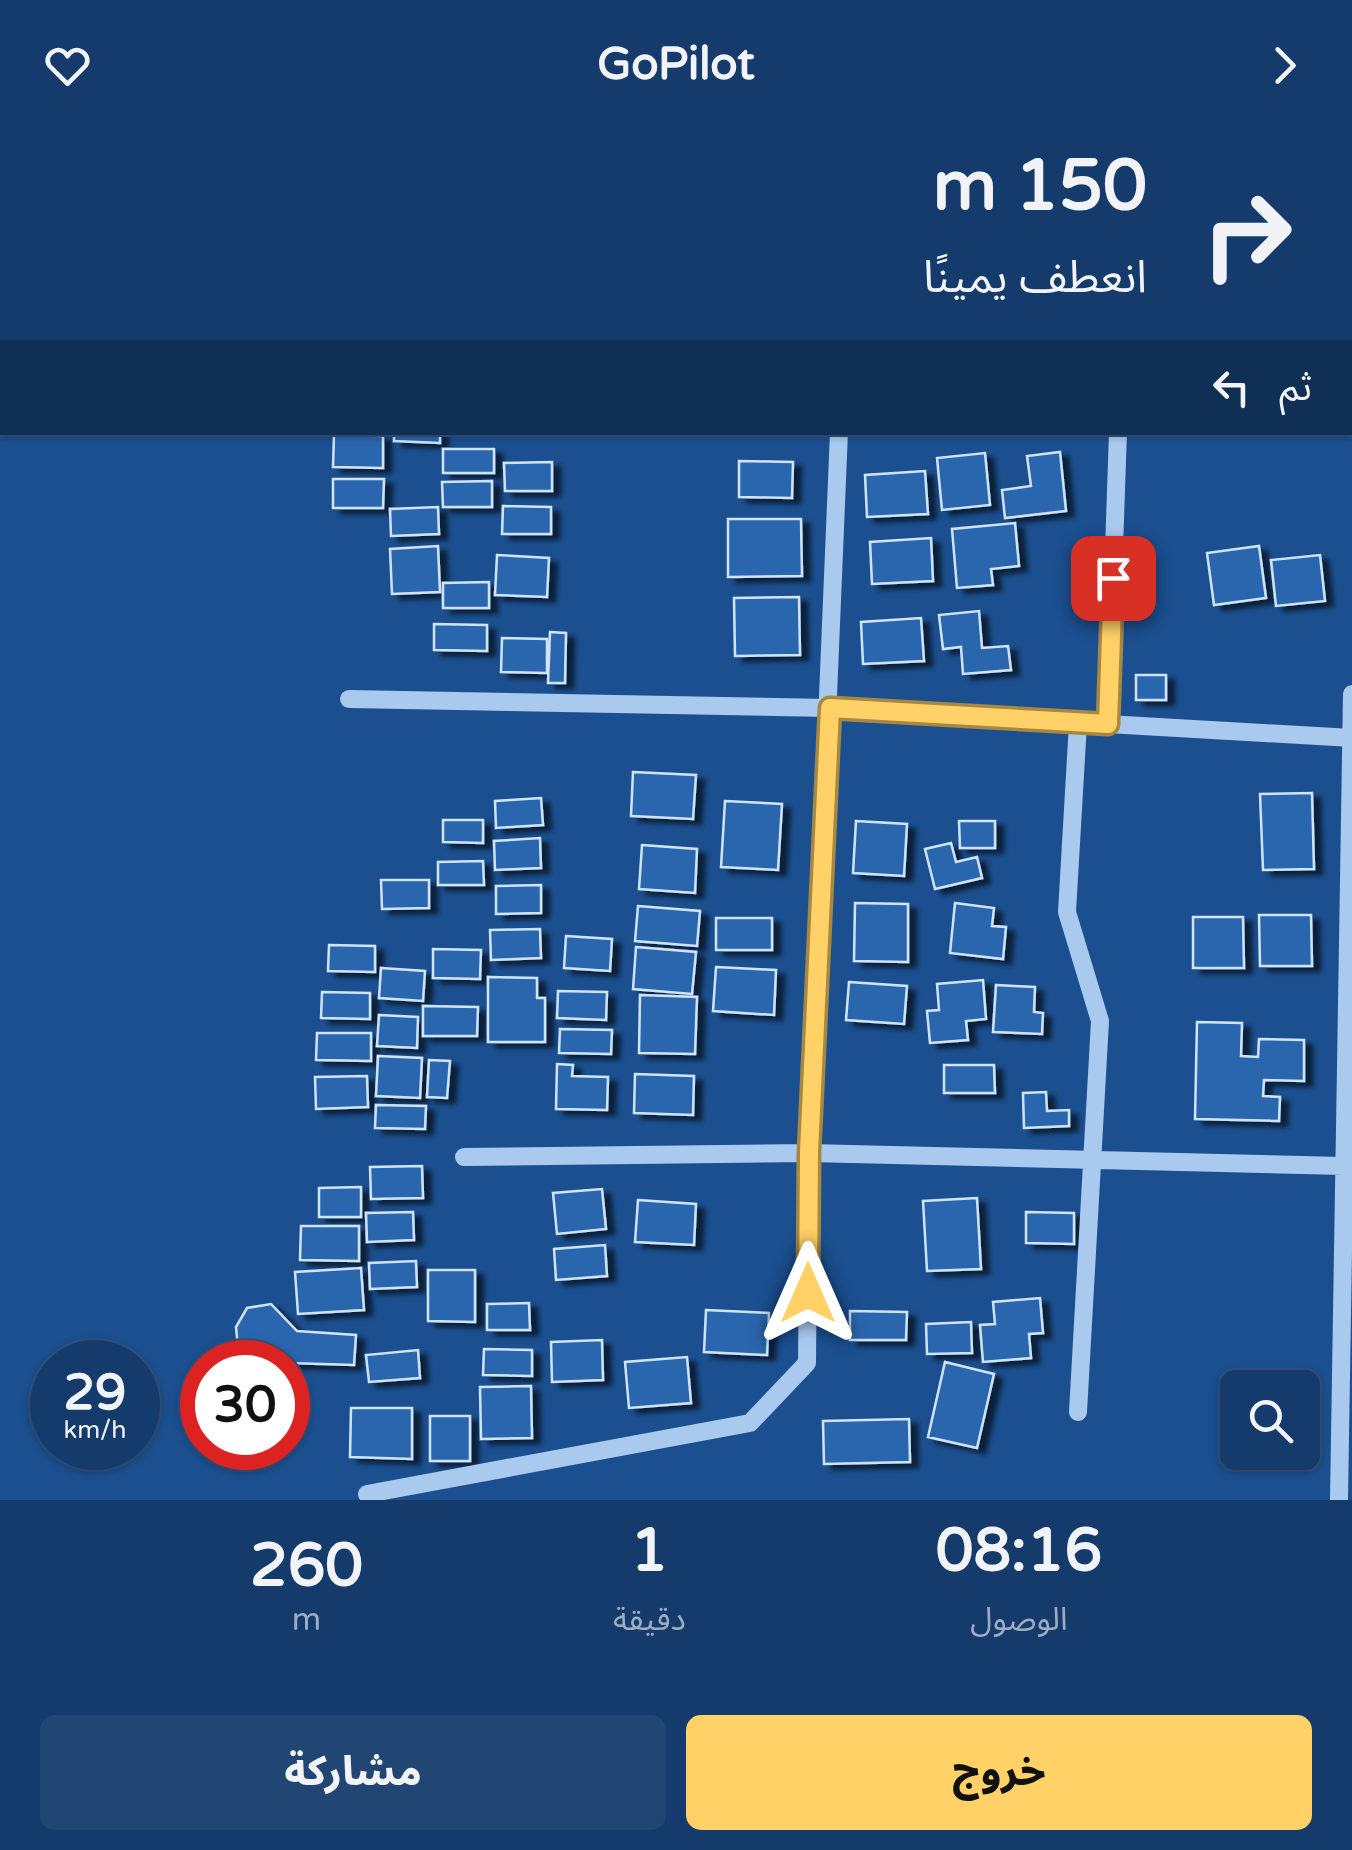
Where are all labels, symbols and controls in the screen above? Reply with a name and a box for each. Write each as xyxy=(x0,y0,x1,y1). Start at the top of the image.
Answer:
icon: heart xyxy=(40,38,95,93)
text: GoPilot xyxy=(597,38,755,92)
icon: forward xyxy=(1257,38,1312,93)
text: 150 m xyxy=(933,145,1147,229)
icon: right xyxy=(1182,170,1312,300)
text: انعطف يمينًا xyxy=(923,251,1147,305)
icon: left xyxy=(1204,360,1259,415)
text: ثم xyxy=(1279,365,1312,411)
pin xyxy=(1071,536,1156,621)
icon: arrive xyxy=(1086,551,1141,606)
position arrow xyxy=(756,1241,860,1345)
speed limit sign: 30 xyxy=(180,1340,310,1470)
text: 29 xyxy=(64,1363,126,1423)
map controls xyxy=(1220,1370,1320,1470)
button: search xyxy=(1220,1370,1320,1470)
text: km/h xyxy=(64,1415,126,1445)
text: 1 xyxy=(631,1515,668,1587)
text: 08:16 xyxy=(936,1515,1102,1587)
text: 260 xyxy=(250,1530,363,1602)
text: m xyxy=(292,1601,321,1639)
text: دقيقة xyxy=(613,1601,686,1639)
text: الوصول xyxy=(970,1601,1068,1639)
button: مشاركة xyxy=(40,1715,666,1830)
button: خروج xyxy=(686,1715,1312,1830)

